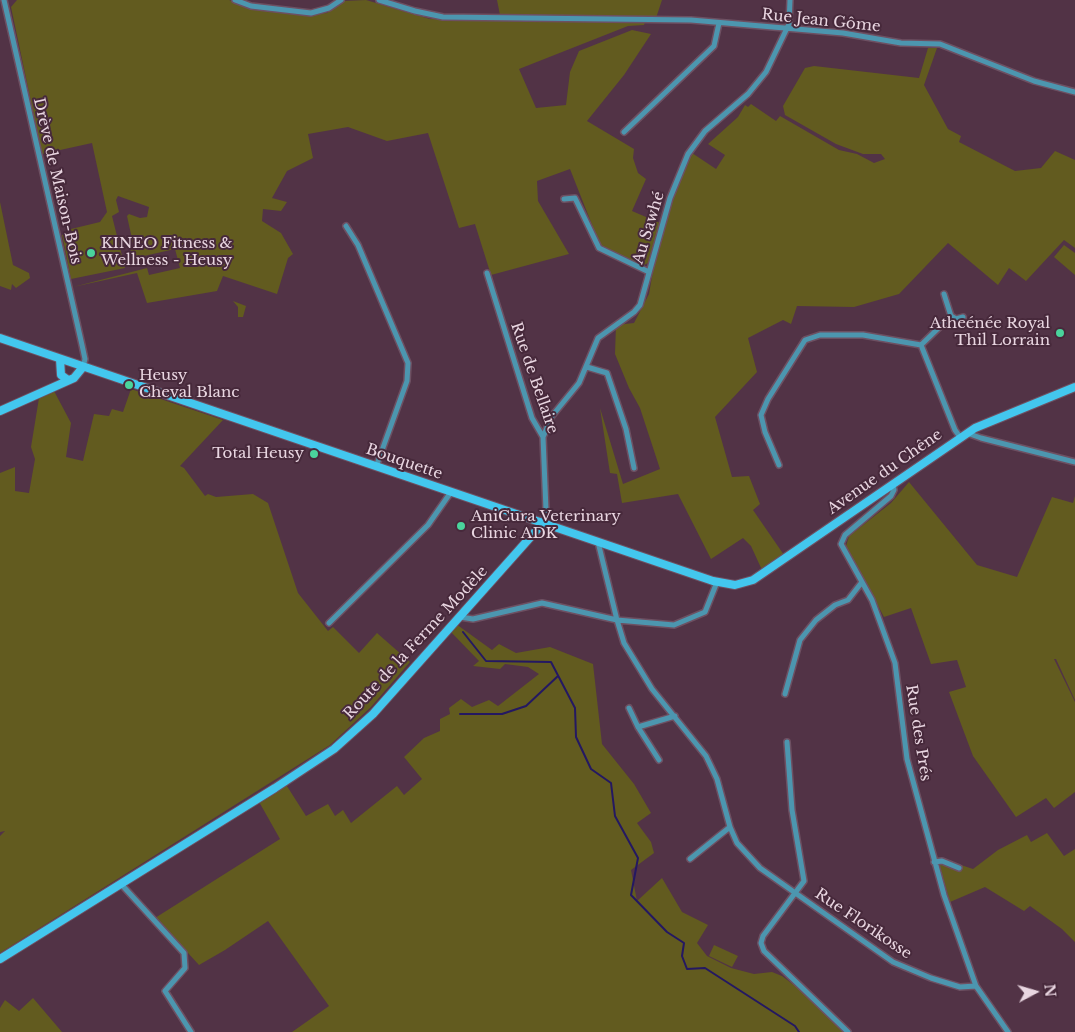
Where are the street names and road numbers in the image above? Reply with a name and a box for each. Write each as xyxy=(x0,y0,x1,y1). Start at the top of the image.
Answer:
street label: Rue Jean Gôme xyxy=(761,6,881,36)
street label: Drève de Maison-Bois xyxy=(29,96,85,266)
street label: Au Sawhé xyxy=(629,189,669,267)
street label: Rue de Bellaire xyxy=(507,320,561,436)
street label: Avenue du Chêne xyxy=(824,426,946,518)
street label: Bouquette xyxy=(363,441,445,483)
street label: Route de la Ferme Modèle xyxy=(340,563,492,723)
street label: Rue des Prés xyxy=(901,684,935,782)
street label: Rue Florikosse xyxy=(811,885,915,963)

